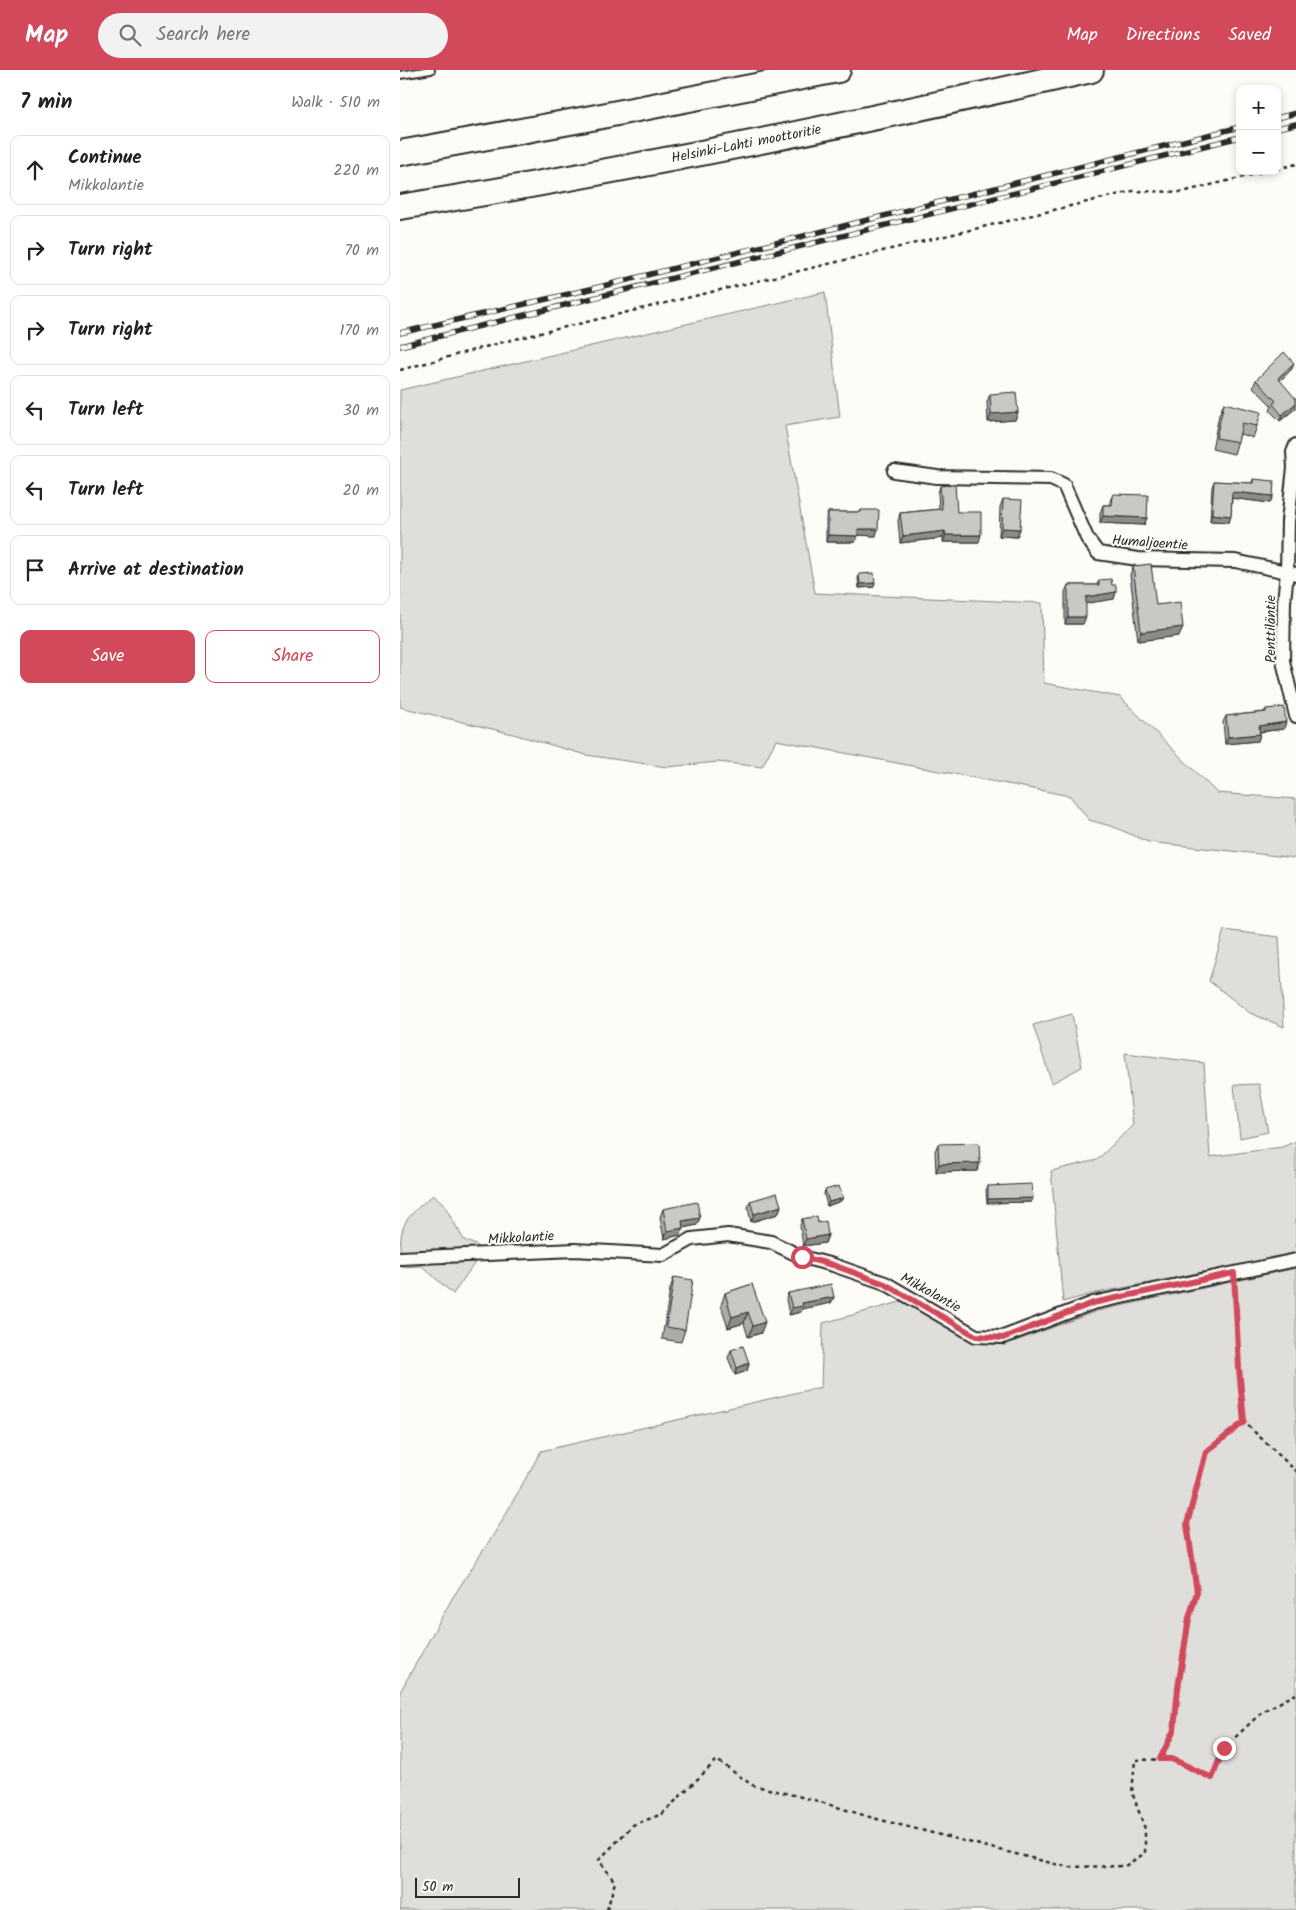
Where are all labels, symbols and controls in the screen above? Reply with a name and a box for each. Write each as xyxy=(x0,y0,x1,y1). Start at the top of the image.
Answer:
search box xyxy=(98,13,448,58)
text: Map xyxy=(25,16,68,55)
text: Search here xyxy=(156,20,250,50)
icon: search xyxy=(116,21,144,49)
text: Map xyxy=(1066,21,1098,50)
text: Directions xyxy=(1126,21,1200,50)
text: Saved xyxy=(1228,21,1271,50)
map controls xyxy=(1236,85,1281,175)
button: + xyxy=(1236,85,1281,130)
text: 7 min xyxy=(20,86,72,119)
text: Walk · 510 m xyxy=(291,90,380,115)
street label: Helsinki-Lahti moottoritie xyxy=(669,119,824,169)
button: − xyxy=(1236,130,1281,175)
text: Continue xyxy=(68,143,141,173)
icon: ahead xyxy=(21,156,49,184)
text: 220 m xyxy=(333,158,379,183)
text: Mikkolantie xyxy=(68,173,144,198)
text: Turn right xyxy=(68,235,153,265)
icon: right xyxy=(21,236,49,264)
text: 70 m xyxy=(344,238,379,263)
text: Turn right xyxy=(68,315,153,345)
icon: right xyxy=(21,316,49,344)
text: 170 m xyxy=(339,318,379,343)
text: Turn left xyxy=(68,395,143,425)
icon: left xyxy=(21,396,49,424)
text: 30 m xyxy=(343,398,379,423)
text: Turn left xyxy=(68,475,143,505)
icon: left xyxy=(21,476,49,504)
text: 20 m xyxy=(343,478,379,503)
street label: Humaljoentie xyxy=(1111,529,1189,557)
text: Arrive at destination xyxy=(68,555,244,585)
icon: arrive xyxy=(21,556,49,584)
street label: Penttiläntie xyxy=(1260,594,1282,663)
button: Save xyxy=(20,630,195,683)
button: Share xyxy=(205,630,380,683)
street label: Mikkolantie xyxy=(487,1225,555,1251)
route start xyxy=(791,1246,814,1269)
street label: Mikkolantie xyxy=(896,1267,965,1319)
route end xyxy=(1213,1737,1236,1760)
scale bar xyxy=(415,1875,520,1898)
text: 50 m xyxy=(422,1876,453,1898)

